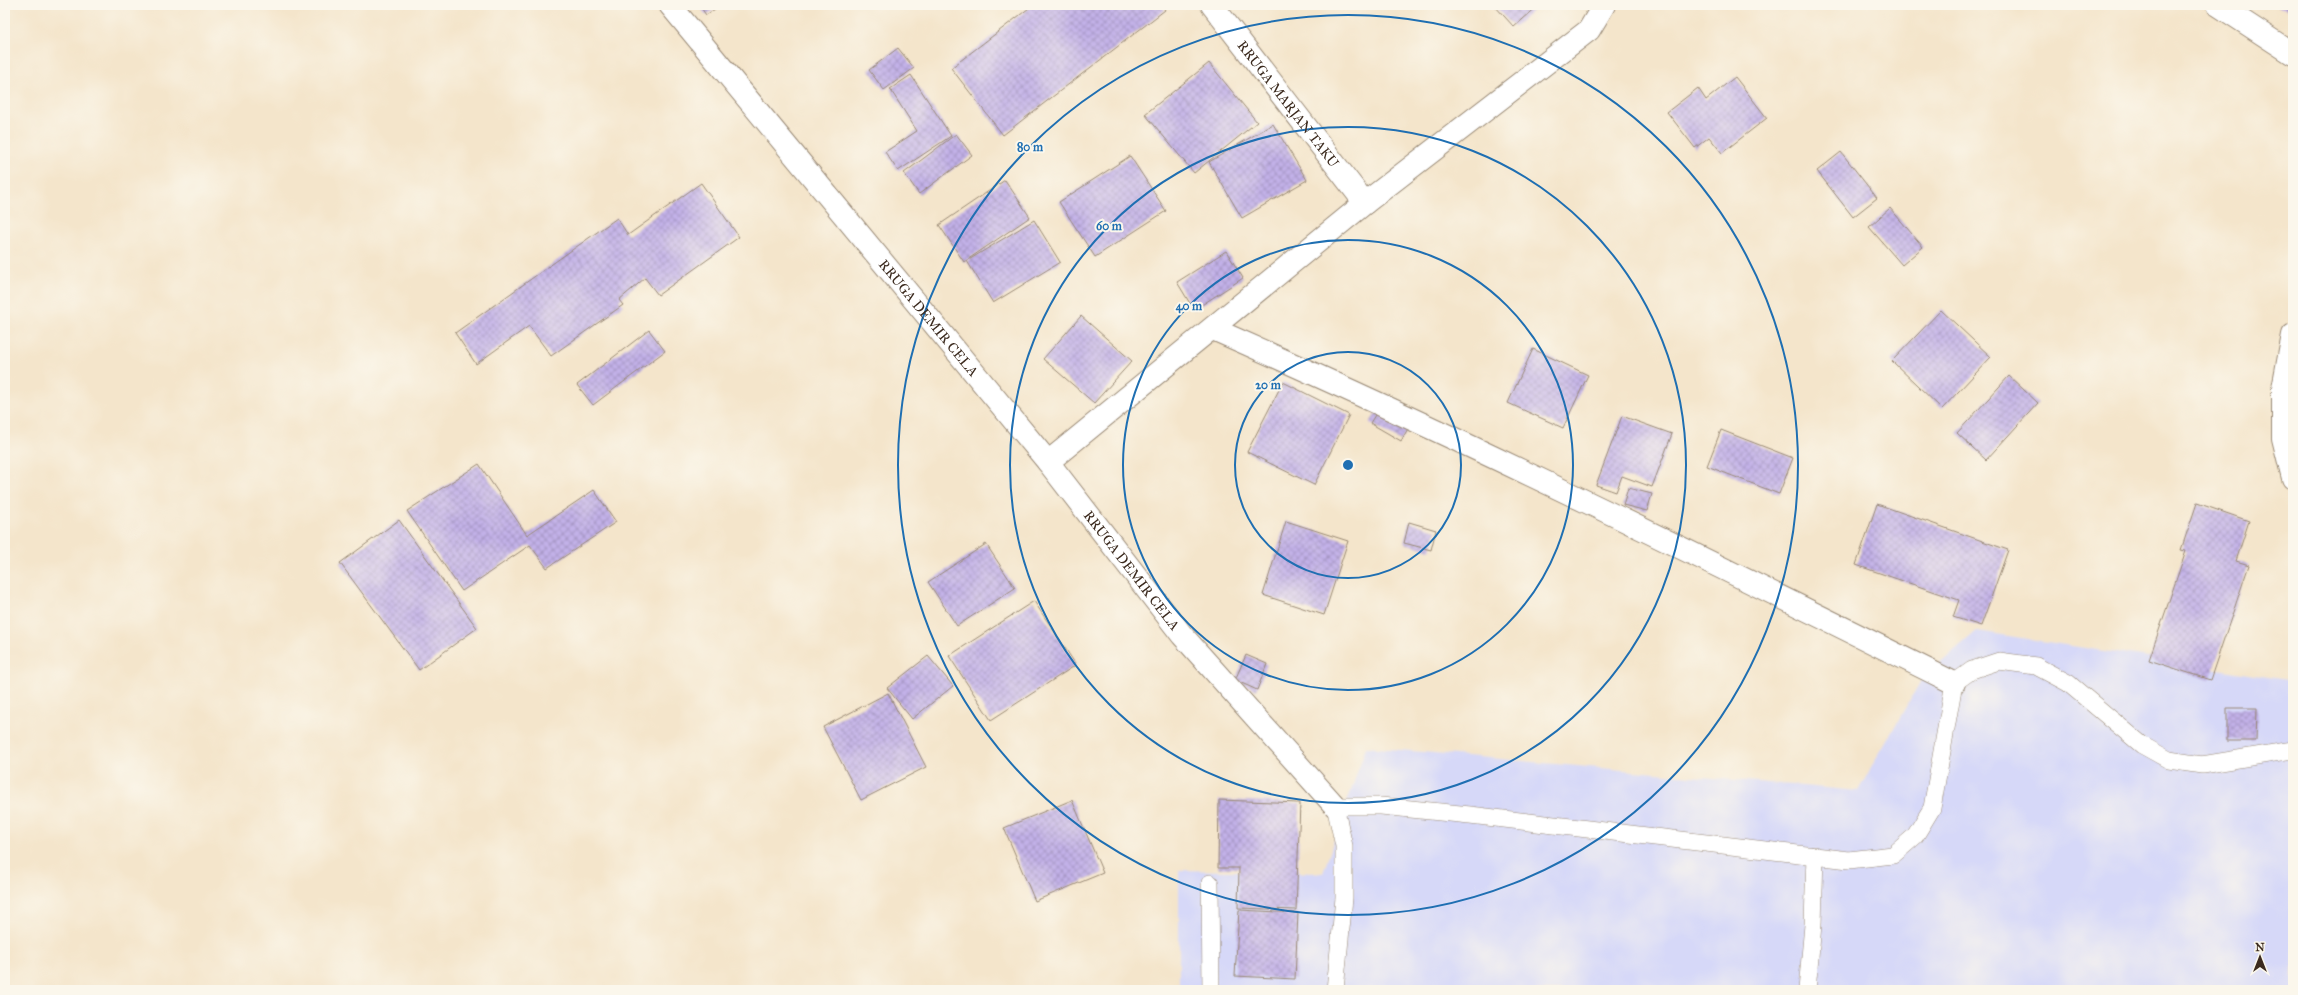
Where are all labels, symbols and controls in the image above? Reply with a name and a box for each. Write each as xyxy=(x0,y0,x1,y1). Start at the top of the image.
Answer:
street label: RRUGA MARJAN TAKU xyxy=(1234,37,1343,171)
text: 80 m xyxy=(1017,140,1044,154)
text: 60 m xyxy=(1096,219,1123,233)
street label: RRUGA DEMIR CELA xyxy=(875,256,982,380)
text: 40 m xyxy=(1176,299,1203,314)
text: 20 m xyxy=(1255,378,1282,392)
centre of rings xyxy=(1341,458,1355,472)
street label: RRUGA DEMIR CELA xyxy=(1080,507,1184,634)
north arrow xyxy=(2240,937,2280,977)
text: N xyxy=(2255,941,2265,954)

